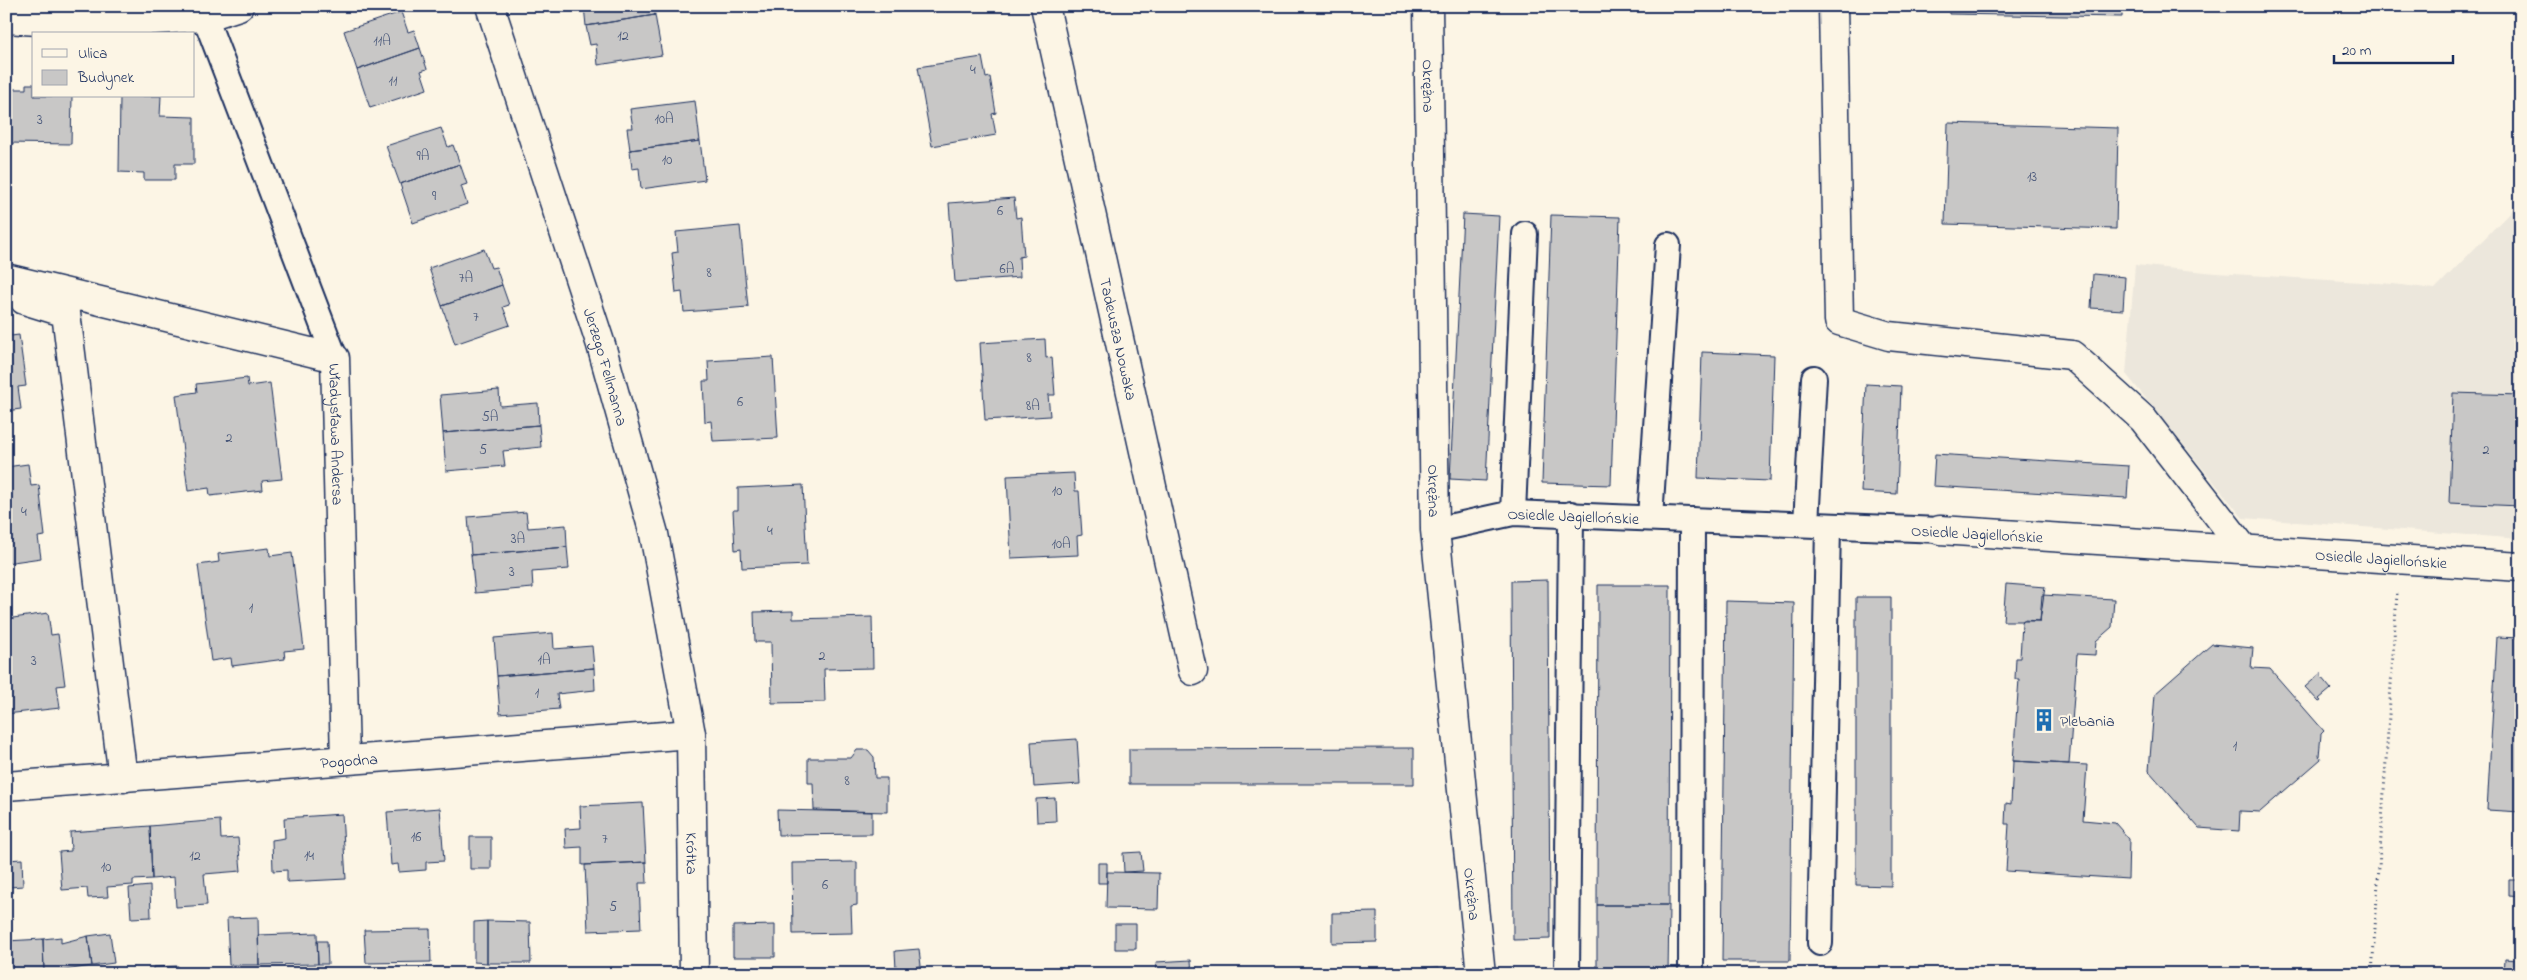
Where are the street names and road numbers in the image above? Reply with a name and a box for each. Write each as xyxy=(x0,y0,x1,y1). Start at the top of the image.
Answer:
street label: Okrężna xyxy=(1415,59,1439,113)
street label: Tadeusza Nowaka xyxy=(1092,276,1142,403)
street label: Jerzego Fellmanna xyxy=(576,305,633,429)
street label: Władysława Andersa xyxy=(321,363,349,506)
street label: Okrężna xyxy=(1420,464,1445,518)
street label: Osiedle Jagiellońskie xyxy=(1505,502,1640,532)
street label: Osiedle Jagiellońskie xyxy=(1910,520,2044,550)
street label: Osiedle Jagiellońskie xyxy=(2314,544,2449,576)
street label: Pogodna xyxy=(319,748,379,776)
street label: Krótka xyxy=(678,832,703,875)
street label: Okrężna xyxy=(1456,867,1485,922)

